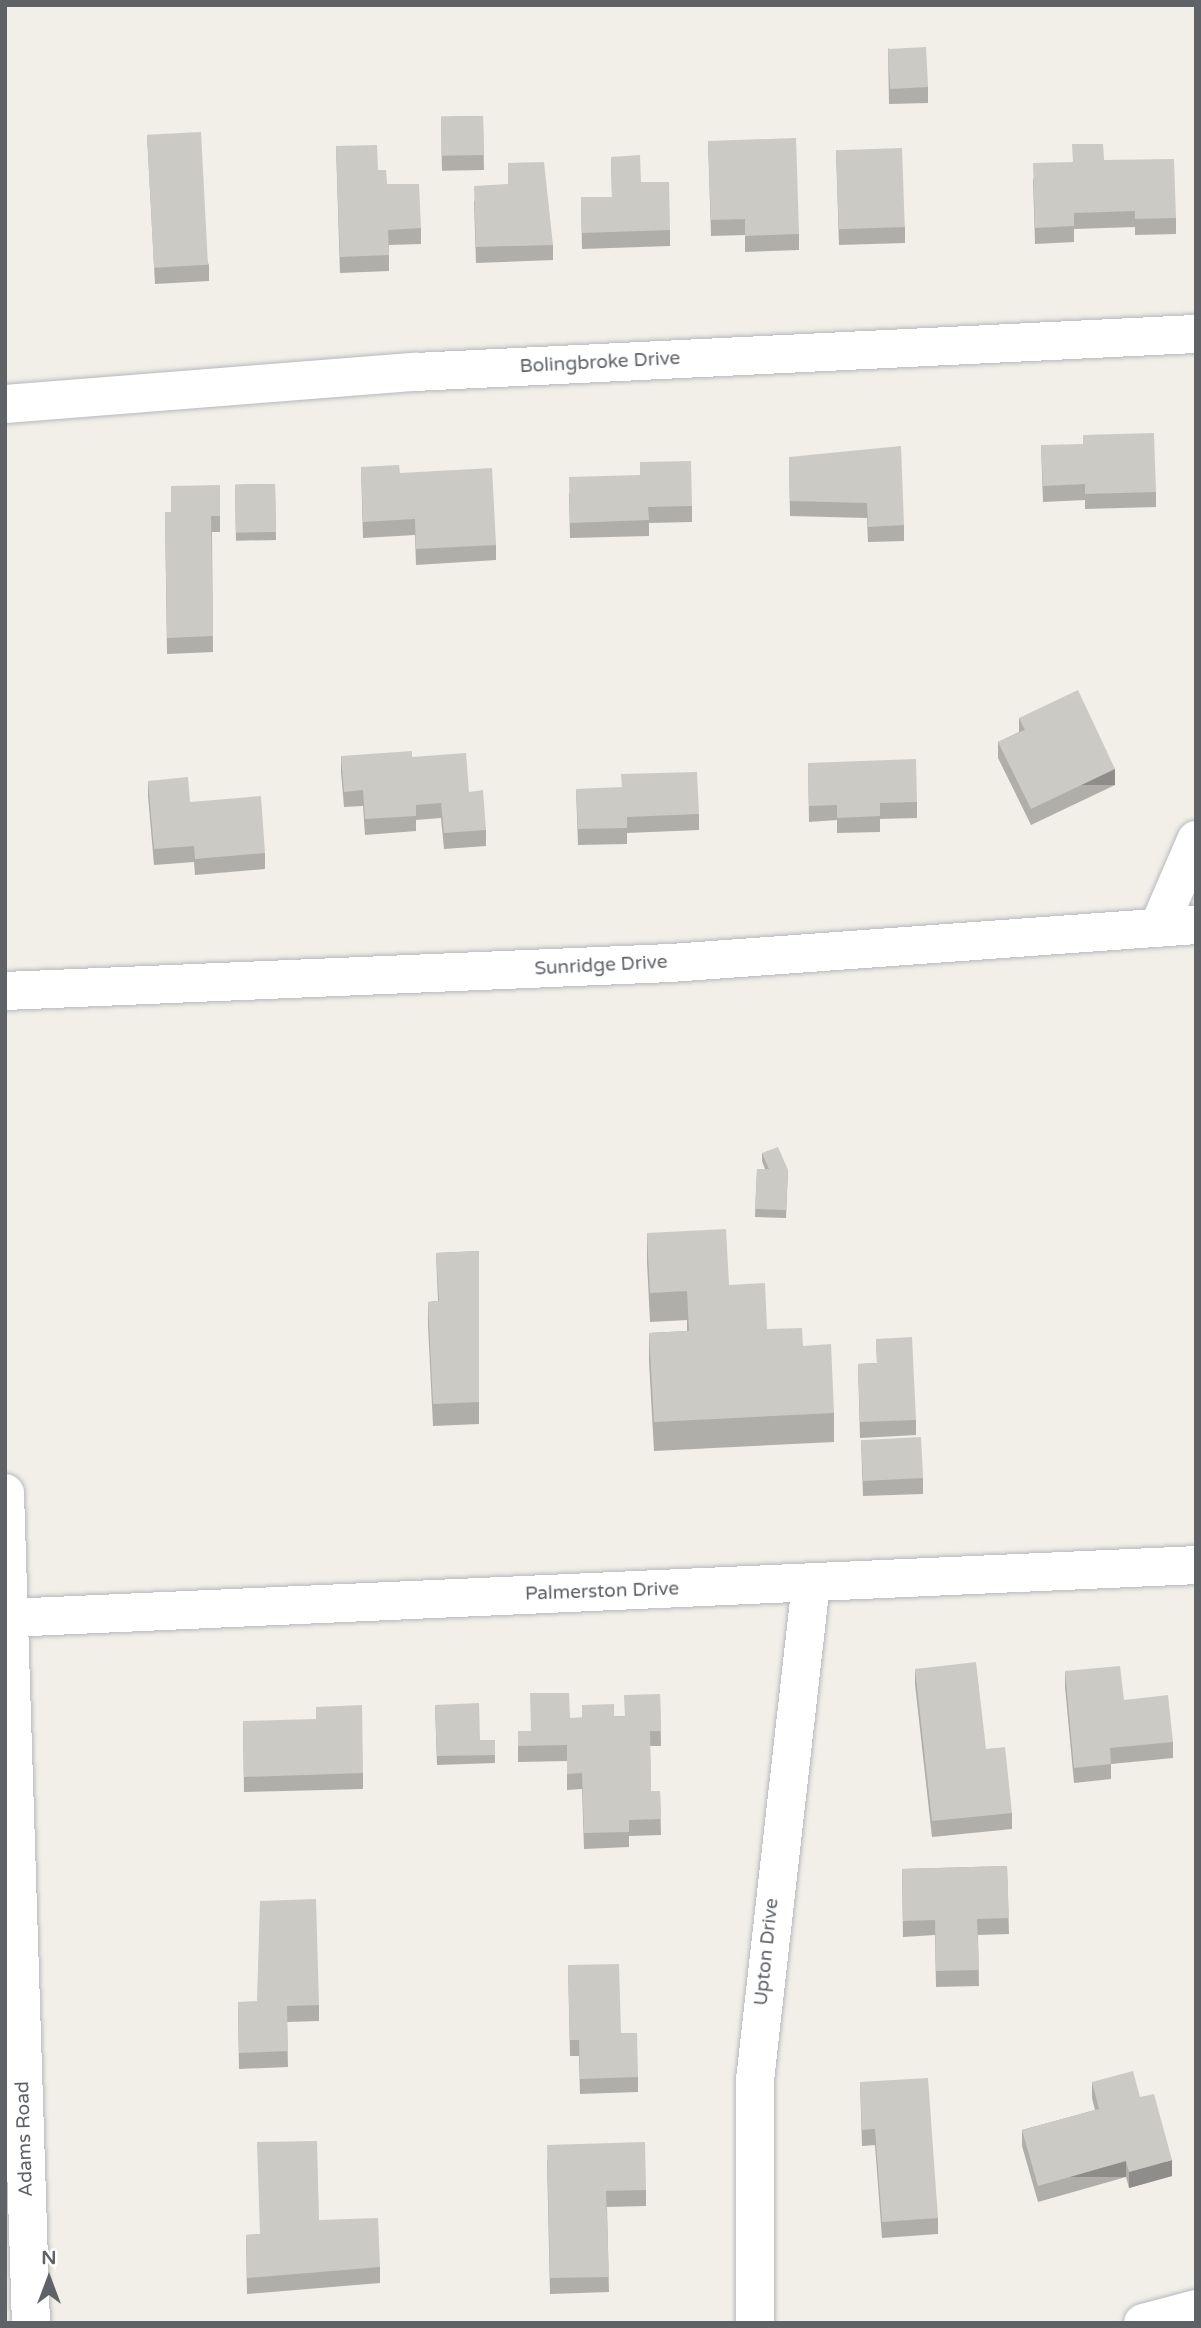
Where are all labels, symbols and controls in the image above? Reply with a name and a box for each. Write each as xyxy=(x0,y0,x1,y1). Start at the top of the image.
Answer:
street label: Bolingbroke Drive xyxy=(519,347,681,379)
street label: Sunridge Drive xyxy=(534,951,668,981)
street label: Palmerston Drive xyxy=(525,1578,679,1606)
street label: Upton Drive xyxy=(750,1897,784,2007)
street label: Adams Road xyxy=(12,2081,38,2197)
north arrow xyxy=(14,2244,84,2314)
text: N xyxy=(41,2247,57,2269)

